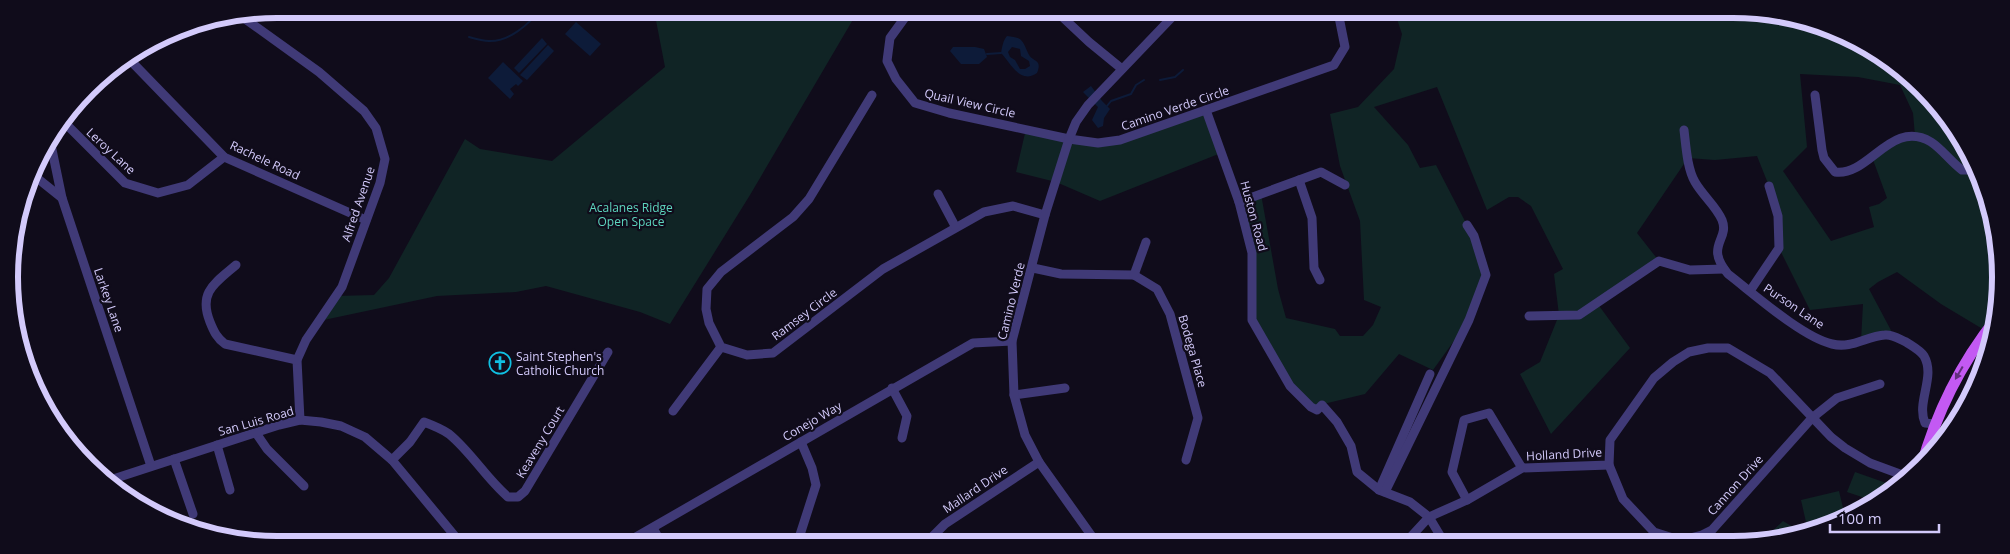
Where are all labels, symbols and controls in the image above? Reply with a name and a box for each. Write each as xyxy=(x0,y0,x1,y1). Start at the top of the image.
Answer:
street label: Camino Verde Circle xyxy=(1119,81,1231,134)
street label: Quail View Circle xyxy=(923,84,1017,122)
street label: Leroy Lane xyxy=(83,124,139,178)
street label: Rachele Road xyxy=(227,136,303,184)
street label: Alfred Avenue xyxy=(337,164,379,244)
street label: Huston Road xyxy=(1236,179,1272,253)
park label: Acalanes Ridge Open Space xyxy=(589,199,673,230)
street label: Camino Verde xyxy=(993,260,1029,341)
street label: Larkey Lane xyxy=(90,266,128,335)
street label: Purson Lane xyxy=(1760,279,1828,333)
street label: Ramsey Circle xyxy=(768,284,840,344)
street label: Bodega Place xyxy=(1175,313,1212,390)
place label: Saint Stephen's Catholic Church xyxy=(516,348,604,379)
church icon: Saint Stephen's Catholic Church xyxy=(488,351,512,375)
one-way arrow xyxy=(1954,367,1963,380)
street label: Conejo Way xyxy=(779,397,846,445)
street label: San Luis Road xyxy=(216,402,296,440)
street label: Keaveny Court xyxy=(512,403,568,481)
street label: Holland Drive xyxy=(1526,444,1603,464)
street label: Cannon Drive xyxy=(1703,451,1767,519)
street label: Mallard Drive xyxy=(939,461,1011,517)
scale bar xyxy=(1830,502,1939,534)
text: 100 m xyxy=(1838,508,1882,528)

